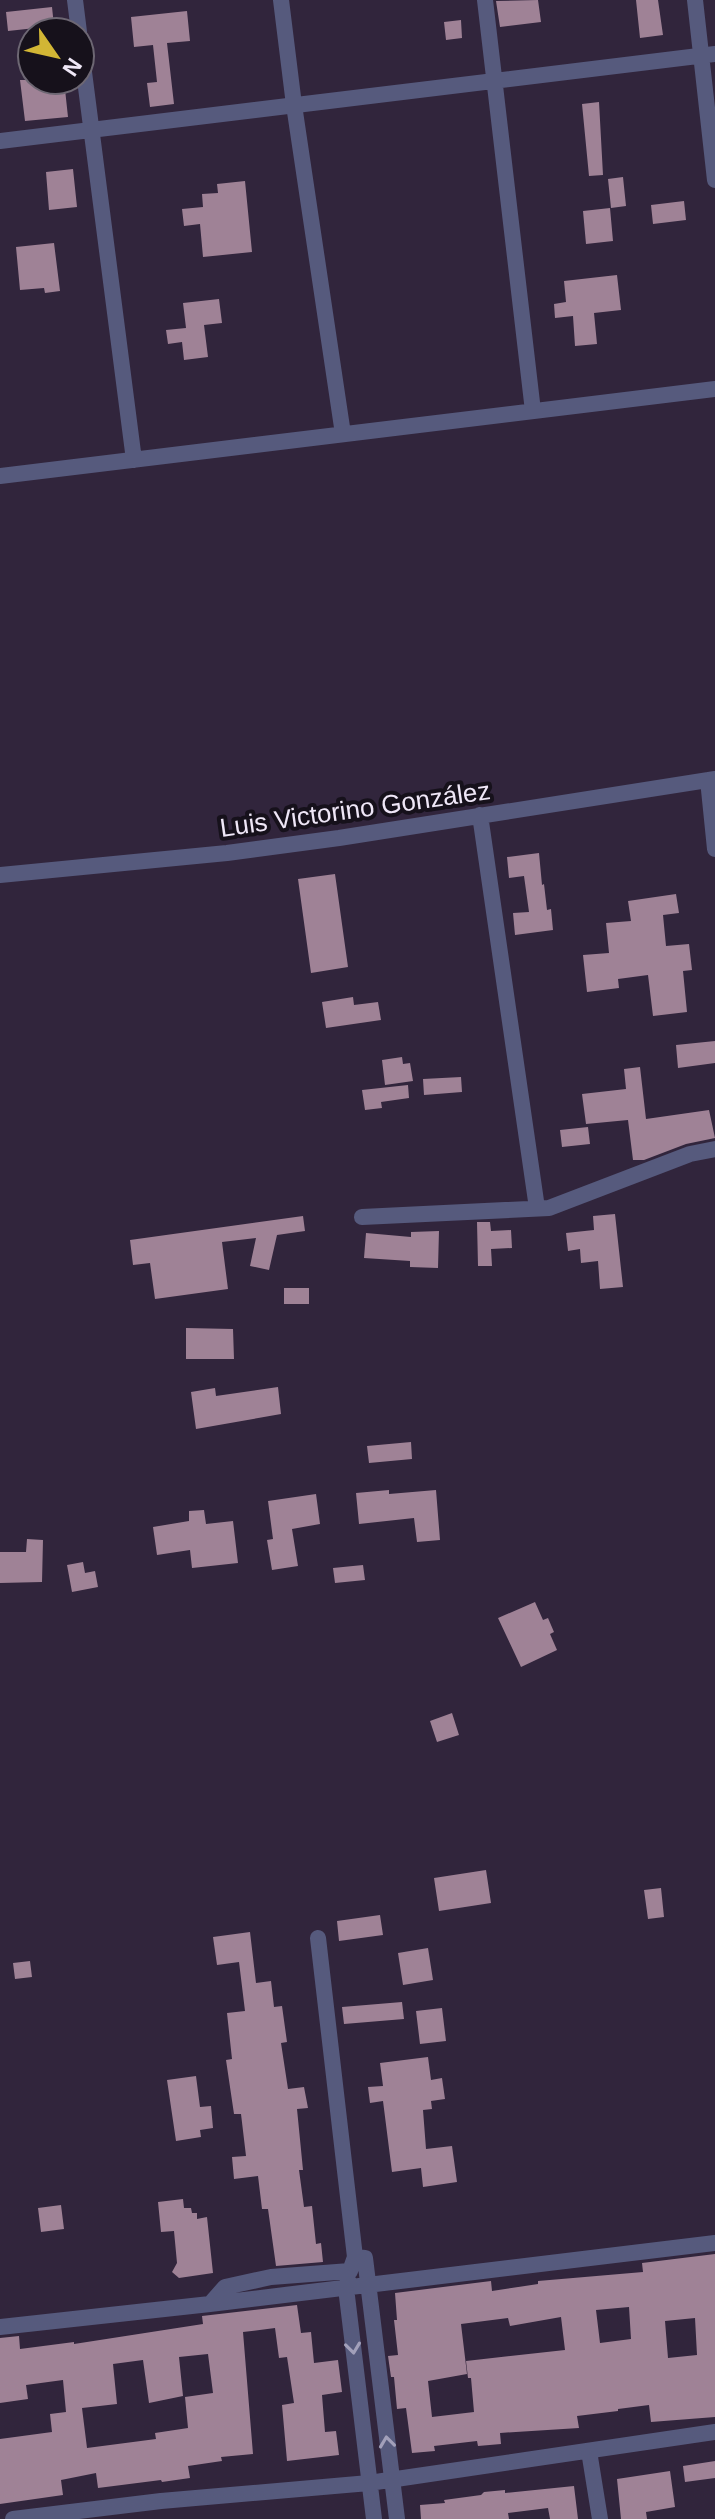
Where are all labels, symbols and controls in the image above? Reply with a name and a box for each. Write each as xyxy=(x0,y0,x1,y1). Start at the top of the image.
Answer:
north arrow xyxy=(16,16,96,96)
text: N xyxy=(57,53,87,80)
street label: Luis Victorino González xyxy=(218,775,492,843)
one-way arrow xyxy=(345,2342,362,2355)
one-way arrow xyxy=(379,2435,396,2449)

